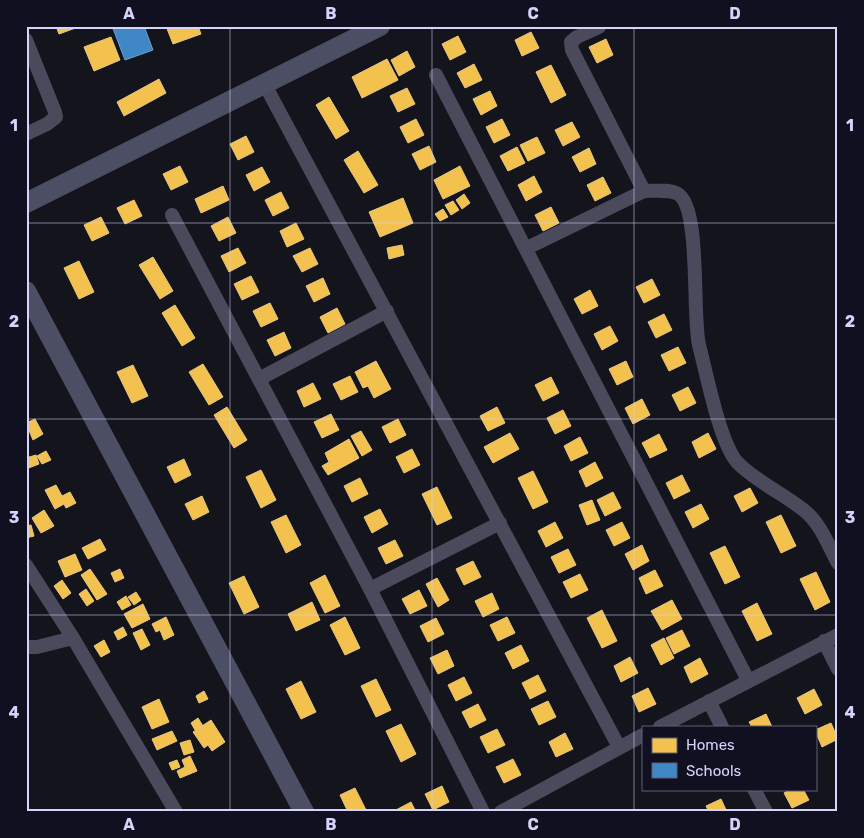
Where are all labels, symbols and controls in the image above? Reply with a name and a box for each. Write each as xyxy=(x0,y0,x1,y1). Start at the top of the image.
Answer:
text: A xyxy=(123,4,135,23)
text: B xyxy=(325,4,337,23)
text: C xyxy=(527,4,539,23)
text: D xyxy=(729,4,741,23)
text: 1 xyxy=(10,116,18,135)
text: 1 xyxy=(846,116,854,135)
text: 2 xyxy=(9,312,19,331)
text: 2 xyxy=(845,312,855,331)
text: 3 xyxy=(9,508,19,527)
text: 3 xyxy=(845,508,855,527)
text: 4 xyxy=(9,703,20,722)
text: 4 xyxy=(845,703,856,722)
legend xyxy=(642,726,816,790)
text: Homes xyxy=(686,736,735,754)
text: Schools xyxy=(686,762,742,780)
text: A xyxy=(123,815,135,834)
text: B xyxy=(325,815,337,834)
text: C xyxy=(527,815,539,834)
text: D xyxy=(729,815,741,834)

